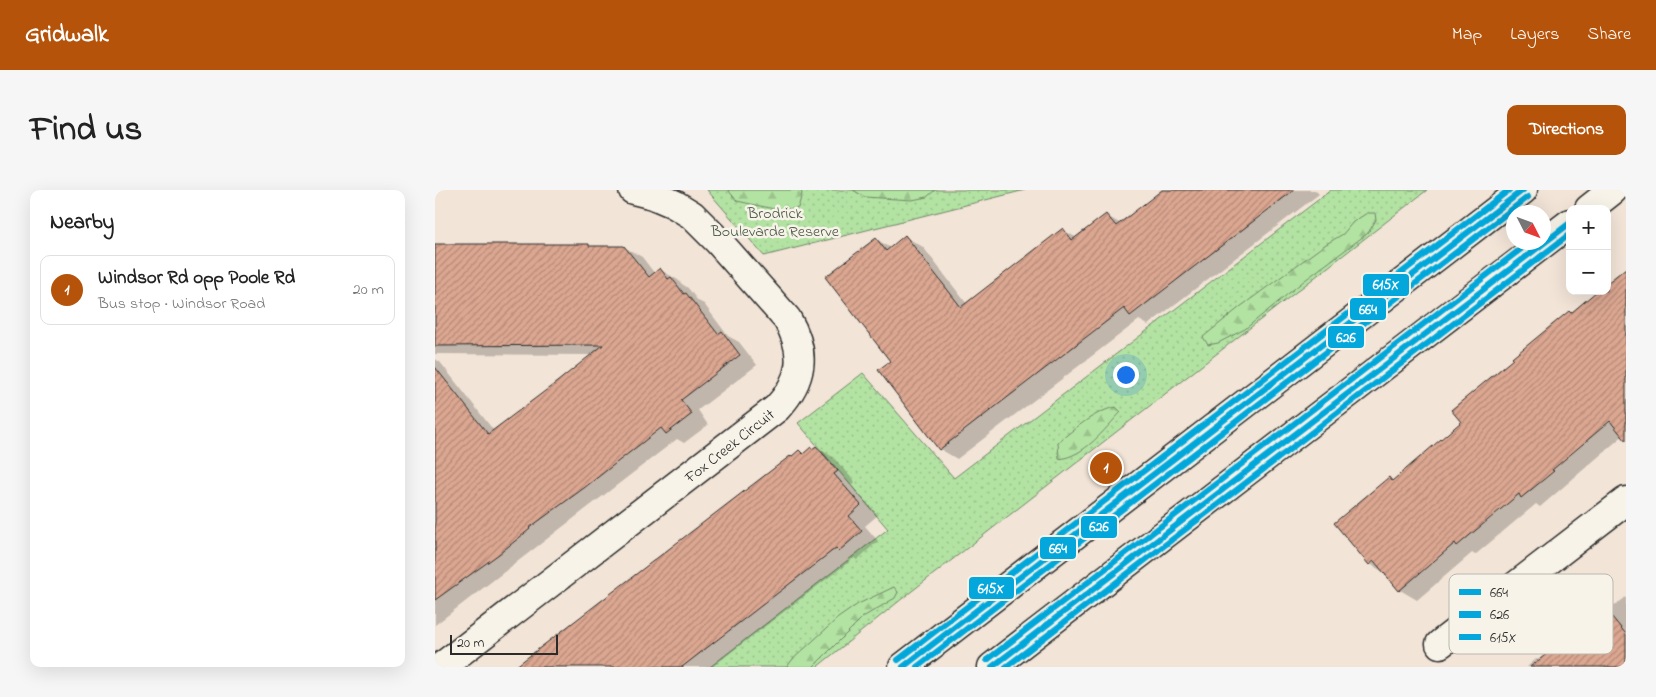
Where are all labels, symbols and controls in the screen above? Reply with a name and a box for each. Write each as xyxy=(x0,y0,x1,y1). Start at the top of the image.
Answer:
text: Gridwalk xyxy=(25,18,109,53)
text: Map xyxy=(1452,22,1482,48)
text: Layers xyxy=(1510,22,1560,48)
text: Share xyxy=(1588,22,1631,48)
text: Find us xyxy=(30,105,142,156)
button: Directions xyxy=(1507,105,1626,155)
park label: Brodrick Boulevarde Reserve xyxy=(710,202,840,244)
north arrow xyxy=(1506,205,1551,250)
map controls xyxy=(1566,205,1611,295)
button: + xyxy=(1566,205,1611,250)
text: Nearby xyxy=(50,208,114,238)
button: − xyxy=(1566,250,1611,295)
text: Windsor Rd opp Poole Rd xyxy=(98,265,295,292)
line badge: 615X xyxy=(1362,273,1410,297)
text: 615X xyxy=(1372,275,1400,296)
text: 1 xyxy=(64,278,70,302)
text: 20 m xyxy=(353,278,384,302)
text: Bus stop · Windsor Road xyxy=(98,292,265,316)
line badge: 664 xyxy=(1349,297,1387,321)
text: 664 xyxy=(1358,300,1377,321)
line badge: 626 xyxy=(1327,325,1365,349)
text: 626 xyxy=(1335,328,1356,349)
your location xyxy=(1113,362,1139,388)
street label: Fox Creek Circuit xyxy=(679,403,781,490)
pin: 1 xyxy=(1090,449,1122,487)
line badge: 626 xyxy=(1080,515,1118,539)
text: 626 xyxy=(1088,517,1109,538)
line badge: 664 xyxy=(1039,536,1077,560)
text: 664 xyxy=(1048,539,1067,560)
legend xyxy=(1449,574,1613,654)
line badge: 615X xyxy=(968,576,1015,600)
text: 615X xyxy=(977,579,1005,600)
text: 664 xyxy=(1490,583,1508,604)
text: 626 xyxy=(1490,605,1509,626)
text: 615X xyxy=(1490,628,1517,649)
scale bar xyxy=(450,632,557,655)
text: 20 m xyxy=(457,633,484,654)

